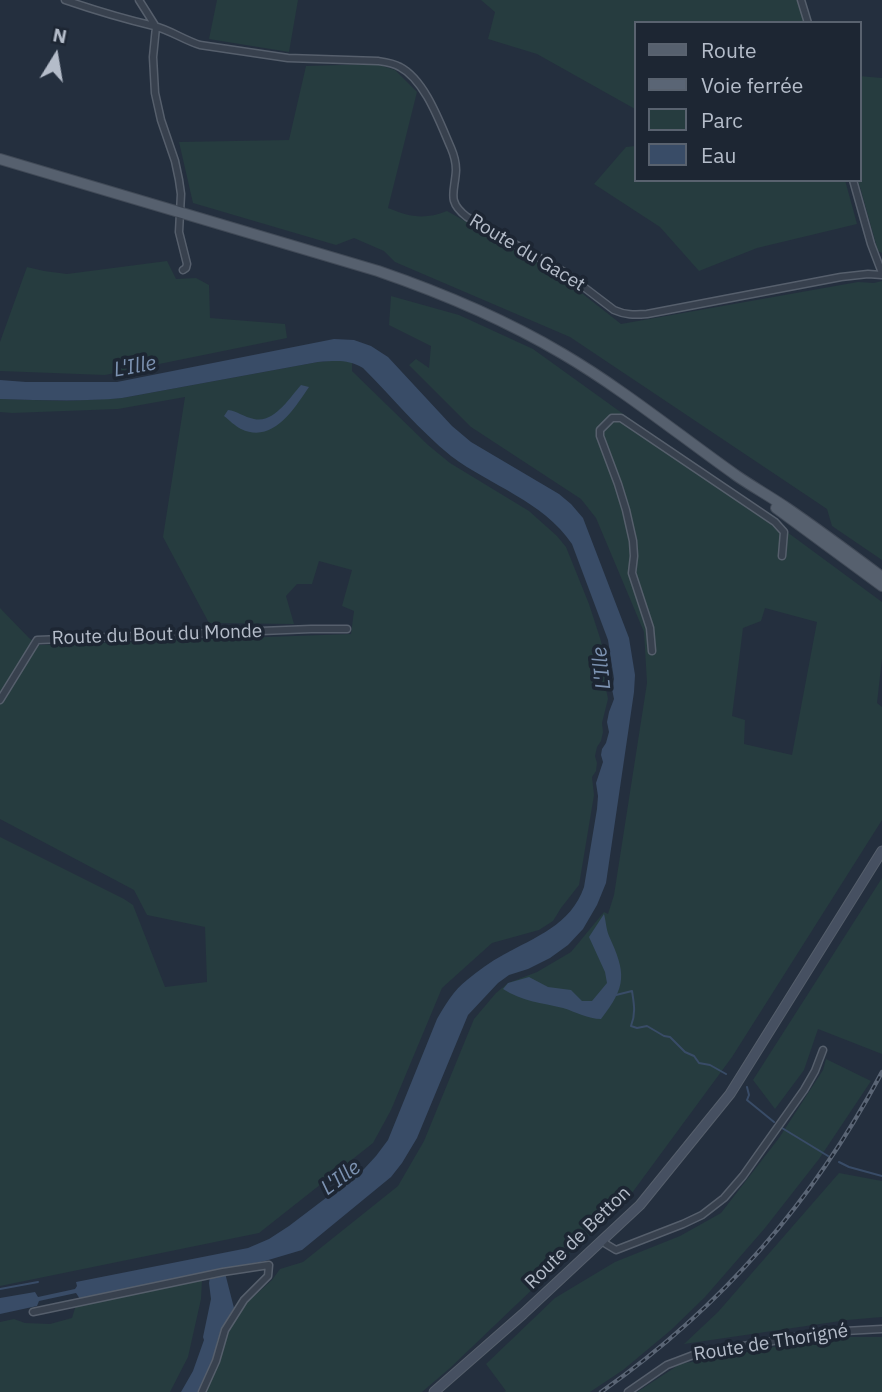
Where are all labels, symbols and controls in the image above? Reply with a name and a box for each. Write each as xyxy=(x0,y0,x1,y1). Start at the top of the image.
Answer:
north arrow xyxy=(21,21,91,91)
legend xyxy=(634,21,861,182)
text: N xyxy=(51,22,69,48)
text: Route xyxy=(701,36,757,64)
text: Voie ferrée xyxy=(701,71,803,99)
text: Parc xyxy=(701,106,743,134)
text: Eau xyxy=(701,141,736,169)
street label: Route du Gacet xyxy=(465,209,589,297)
water label: L'Ille xyxy=(112,351,158,383)
street label: Route du Bout du Monde xyxy=(51,620,263,650)
water label: L'Ille xyxy=(587,645,617,691)
water label: L'Ille xyxy=(316,1155,366,1201)
street label: Route de Betton xyxy=(520,1182,636,1294)
street label: Route de Thorigné xyxy=(692,1320,850,1366)

